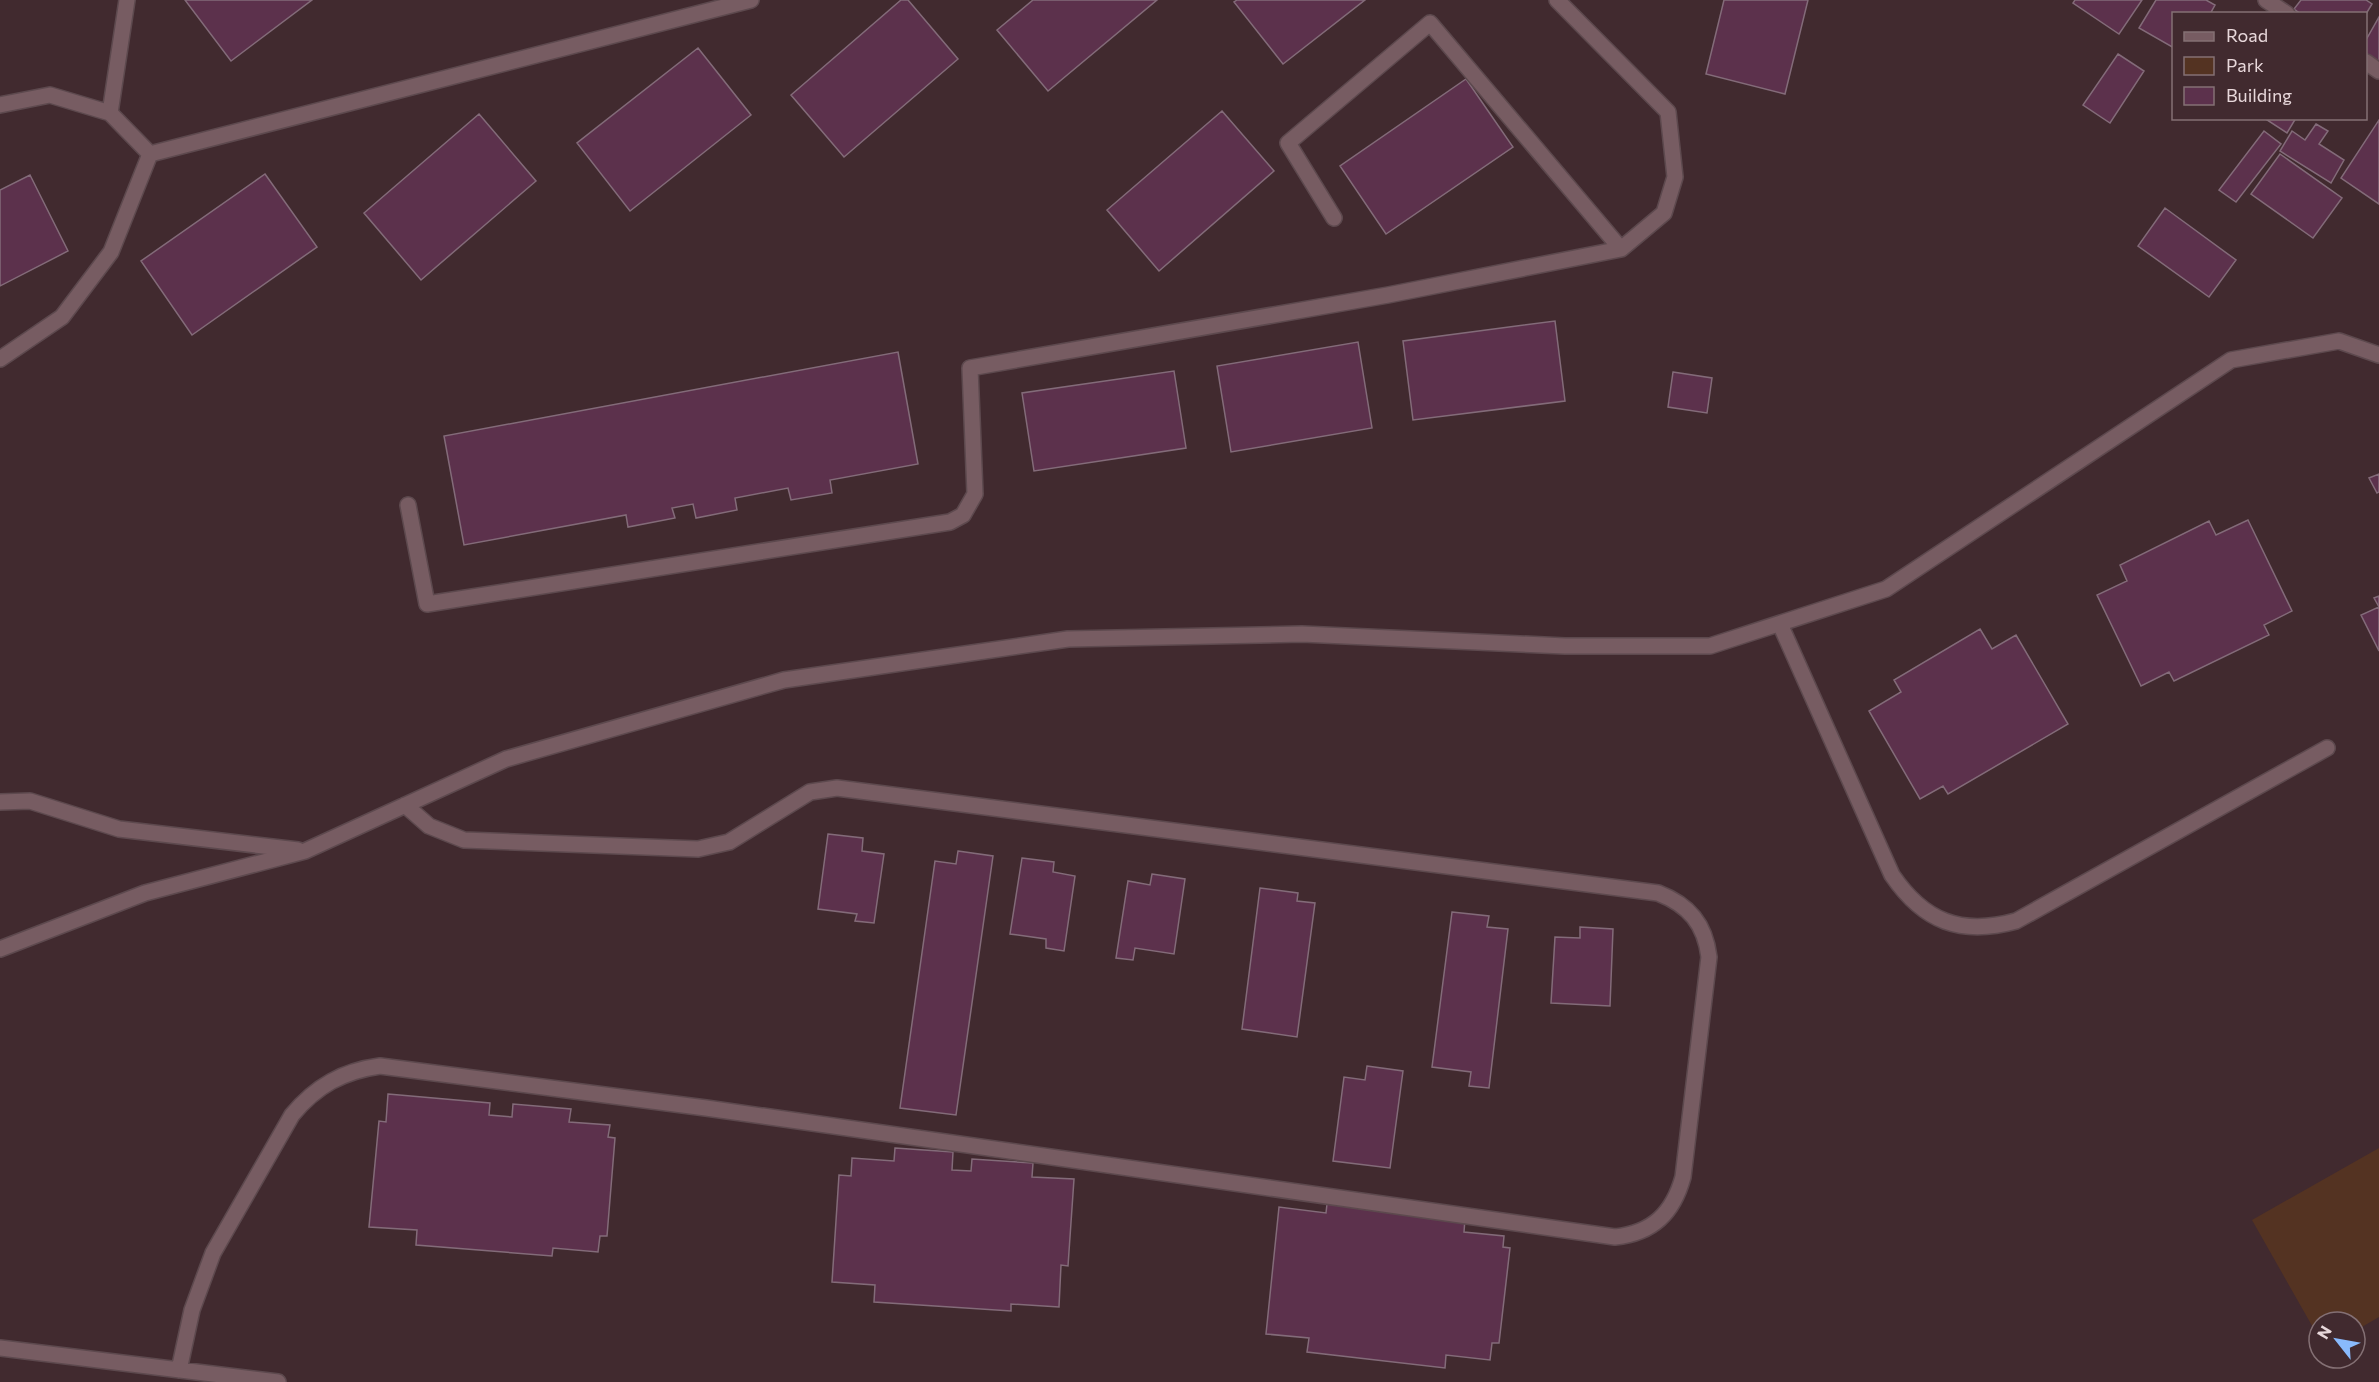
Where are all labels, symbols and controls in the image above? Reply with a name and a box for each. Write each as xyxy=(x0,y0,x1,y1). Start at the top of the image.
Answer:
legend xyxy=(2172,12,2367,120)
text: Road xyxy=(2226,24,2268,46)
text: Park xyxy=(2226,54,2264,76)
text: Building xyxy=(2226,84,2292,106)
north arrow xyxy=(2307,1310,2367,1370)
text: N xyxy=(2312,1322,2335,1342)

